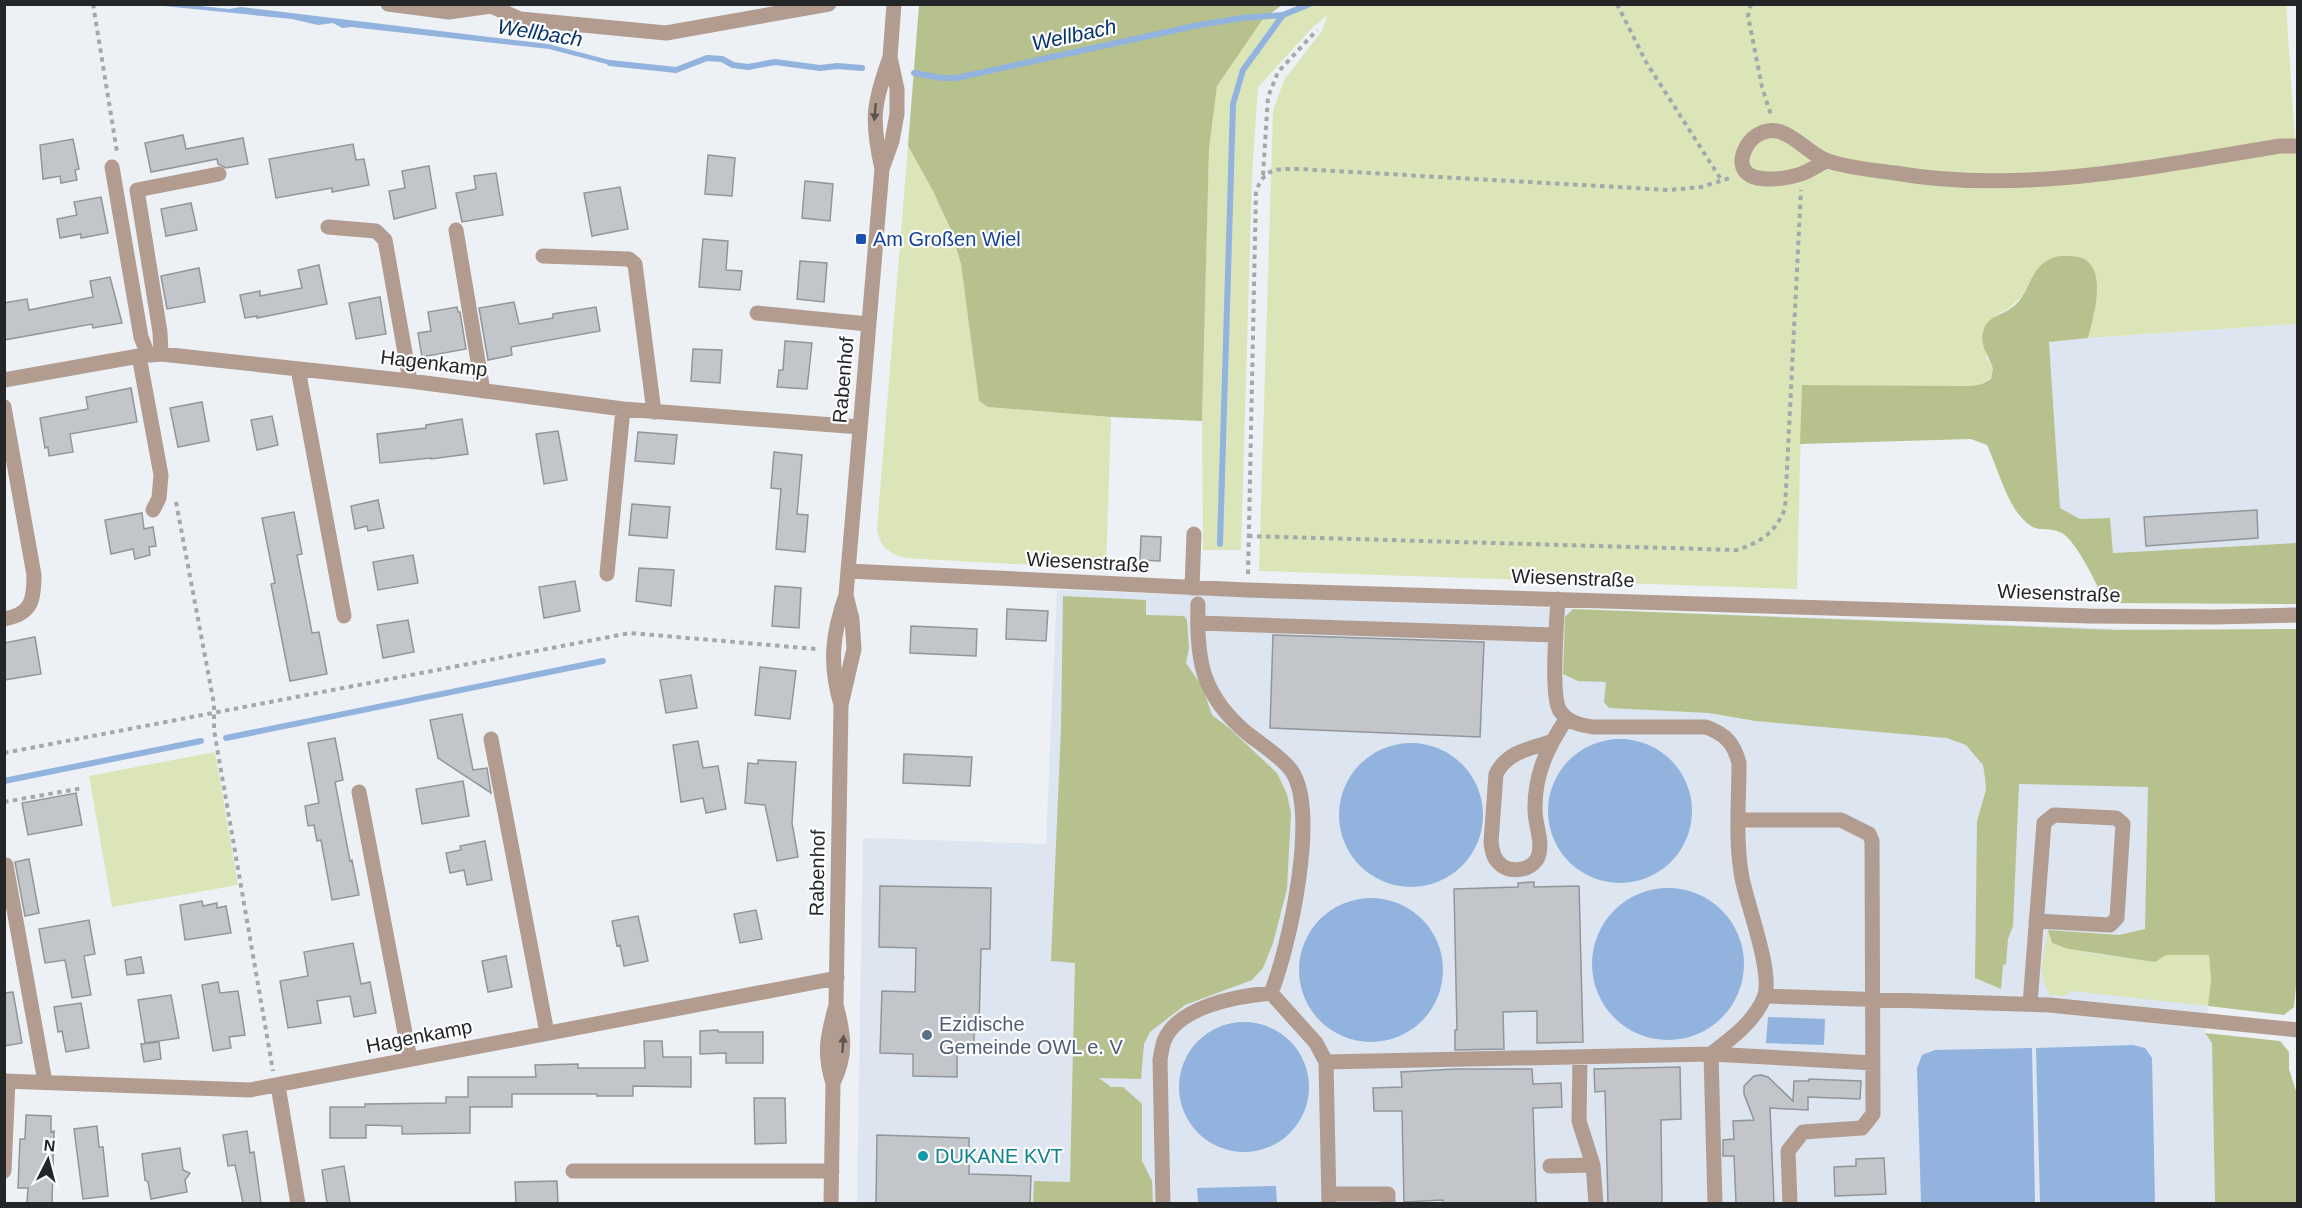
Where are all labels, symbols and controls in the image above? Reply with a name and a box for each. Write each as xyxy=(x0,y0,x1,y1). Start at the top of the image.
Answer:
water label: Wellbach xyxy=(496,14,584,51)
water label: Wellbach xyxy=(1029,14,1118,55)
one-way arrow xyxy=(870,103,880,122)
place label: Am Großen Wiel xyxy=(873,228,1021,250)
marker: Am Großen Wiel xyxy=(854,232,868,246)
street label: Rabenhof xyxy=(828,335,858,424)
street label: Hagenkamp xyxy=(379,346,489,380)
street label: Wiesenstraße xyxy=(1026,548,1150,576)
street label: Wiesenstraße xyxy=(1511,565,1635,591)
street label: Wiesenstraße xyxy=(1997,580,2121,606)
street label: Rabenhof xyxy=(805,829,829,917)
place label: Ezidische Gemeinde OWL e. V xyxy=(939,1013,1123,1058)
street label: Hagenkamp xyxy=(364,1015,474,1057)
marker: Ezidische Gemeinde OWL e. V xyxy=(920,1028,934,1042)
one-way arrow xyxy=(838,1035,847,1054)
north arrow xyxy=(18,1130,78,1190)
text: N xyxy=(43,1137,56,1155)
place label: DUKANE KVT xyxy=(935,1145,1063,1167)
marker: DUKANE KVT xyxy=(916,1149,930,1163)

